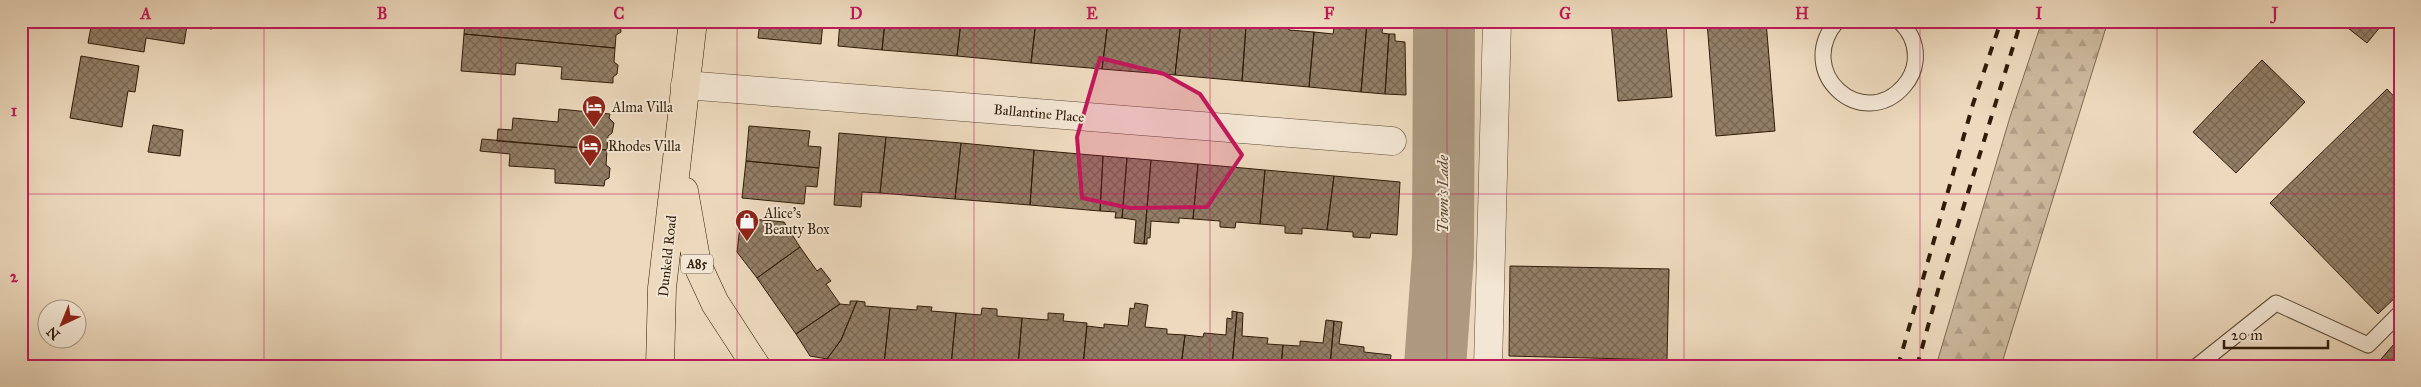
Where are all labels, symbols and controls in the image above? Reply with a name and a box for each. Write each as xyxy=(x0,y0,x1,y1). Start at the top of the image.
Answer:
text: A xyxy=(140,4,152,23)
text: B xyxy=(377,4,387,23)
text: C xyxy=(614,4,625,23)
text: D xyxy=(850,4,863,23)
text: E xyxy=(1086,4,1098,23)
text: F xyxy=(1324,4,1335,23)
text: G xyxy=(1559,4,1571,23)
text: H xyxy=(1795,4,1809,23)
text: I xyxy=(2036,4,2043,23)
text: J xyxy=(2270,4,2279,24)
hotel icon: Alma Villa xyxy=(581,94,607,128)
place label: Alma Villa xyxy=(611,99,673,116)
text: 1 xyxy=(11,101,18,120)
street label: Ballantine Place xyxy=(993,101,1085,126)
hotel icon: Rhodes Villa xyxy=(577,133,603,167)
place label: Rhodes Villa xyxy=(608,138,681,155)
water label: Town's Lade xyxy=(1434,155,1452,233)
place label: Alice's Beauty Box xyxy=(763,205,830,238)
shop icon: Alice's Beauty Box xyxy=(734,208,760,242)
street label: Dunkeld Road xyxy=(655,214,680,298)
road number: A85 xyxy=(681,254,713,274)
text: 2 xyxy=(10,267,19,286)
north arrow xyxy=(38,300,88,350)
scale bar xyxy=(2224,317,2327,349)
text: N xyxy=(43,323,63,343)
text: 20 m xyxy=(2231,326,2263,344)

